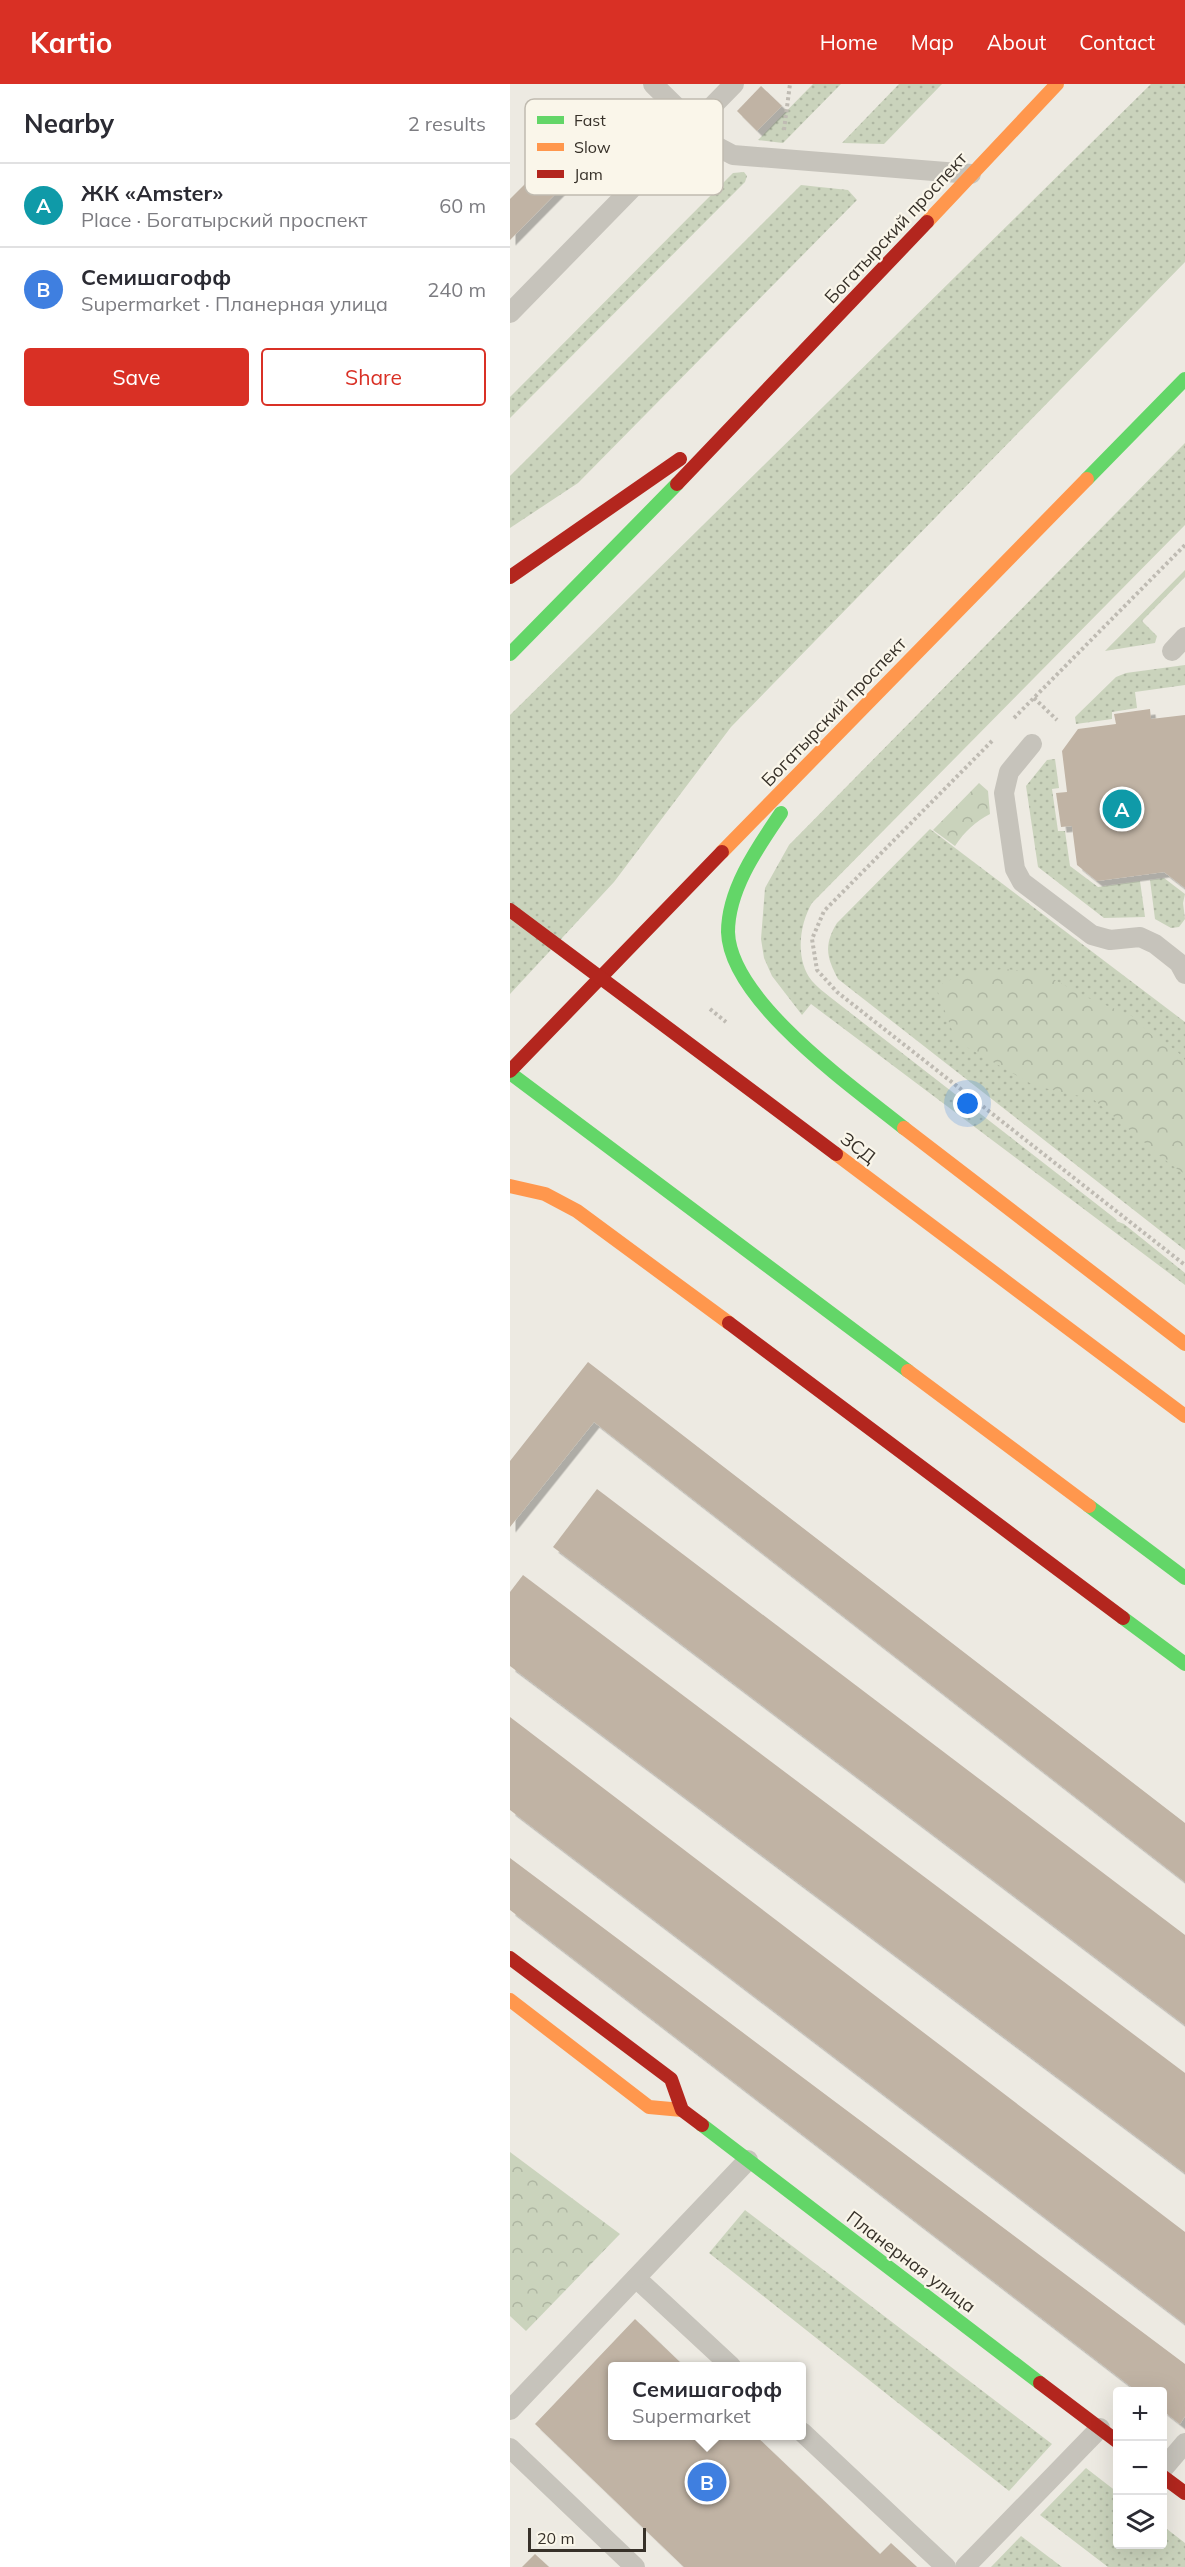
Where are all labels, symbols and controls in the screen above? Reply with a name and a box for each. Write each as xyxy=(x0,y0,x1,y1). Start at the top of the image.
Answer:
text: Kartio xyxy=(30,25,112,60)
text: Home xyxy=(820,29,878,55)
text: Map xyxy=(911,29,954,55)
text: About xyxy=(987,29,1046,55)
text: Contact xyxy=(1079,29,1155,55)
legend xyxy=(525,99,723,195)
text: Nearby xyxy=(24,107,114,140)
text: Fast xyxy=(574,110,606,130)
text: 2 results xyxy=(408,111,486,136)
text: Slow xyxy=(574,137,611,157)
street label: Богатырский проспект xyxy=(819,147,972,308)
text: Jam xyxy=(574,164,603,184)
text: ЖК «Amster» xyxy=(81,179,223,207)
text: A xyxy=(36,193,51,218)
text: 60 m xyxy=(439,193,486,218)
text: Place · Богатырский проспект xyxy=(81,207,367,232)
text: Семишагофф xyxy=(81,263,231,291)
text: B xyxy=(37,277,50,302)
text: 240 m xyxy=(427,277,486,302)
text: Supermarket · Планерная улица xyxy=(81,291,388,316)
button: Save xyxy=(24,348,249,406)
button: Share xyxy=(261,348,486,406)
street label: Богатырский проспект xyxy=(756,632,912,791)
pin: A xyxy=(1102,786,1142,832)
your location xyxy=(953,1089,982,1118)
street label: ЗСД xyxy=(836,1127,881,1169)
street label: Планерная улица xyxy=(842,2206,980,2318)
popup xyxy=(608,2362,806,2440)
text: Семишагофф xyxy=(632,2375,782,2403)
map controls xyxy=(1113,2387,1167,2549)
button: + xyxy=(1113,2387,1167,2441)
text: Supermarket xyxy=(632,2403,751,2428)
button: − xyxy=(1113,2441,1167,2495)
pin: B xyxy=(688,2460,726,2504)
button: layers xyxy=(1113,2495,1167,2549)
scale bar xyxy=(528,2525,646,2552)
text: 20 m xyxy=(537,2528,574,2548)

